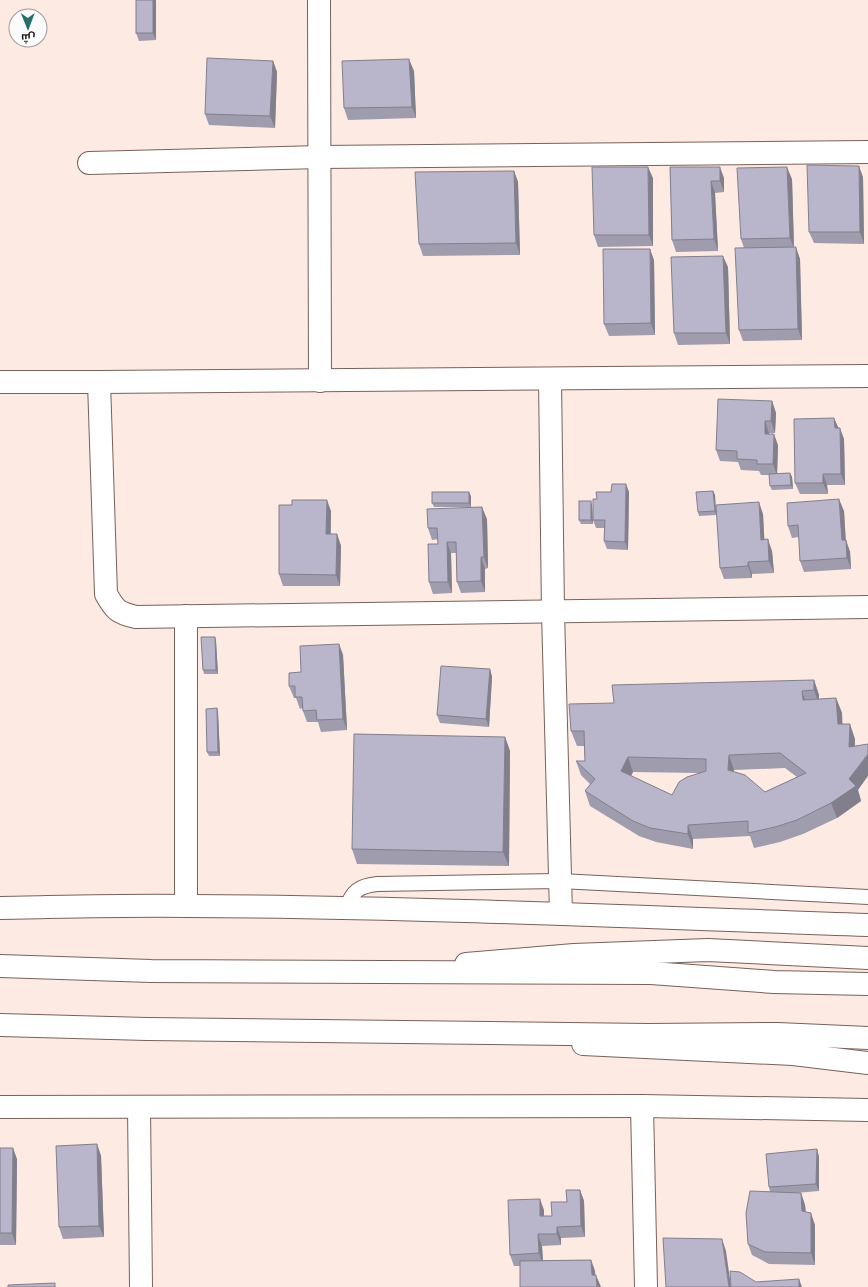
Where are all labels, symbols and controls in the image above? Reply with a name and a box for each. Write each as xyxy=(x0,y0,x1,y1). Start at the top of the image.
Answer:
north arrow xyxy=(8,8,48,48)
text: ش xyxy=(21,31,35,44)

